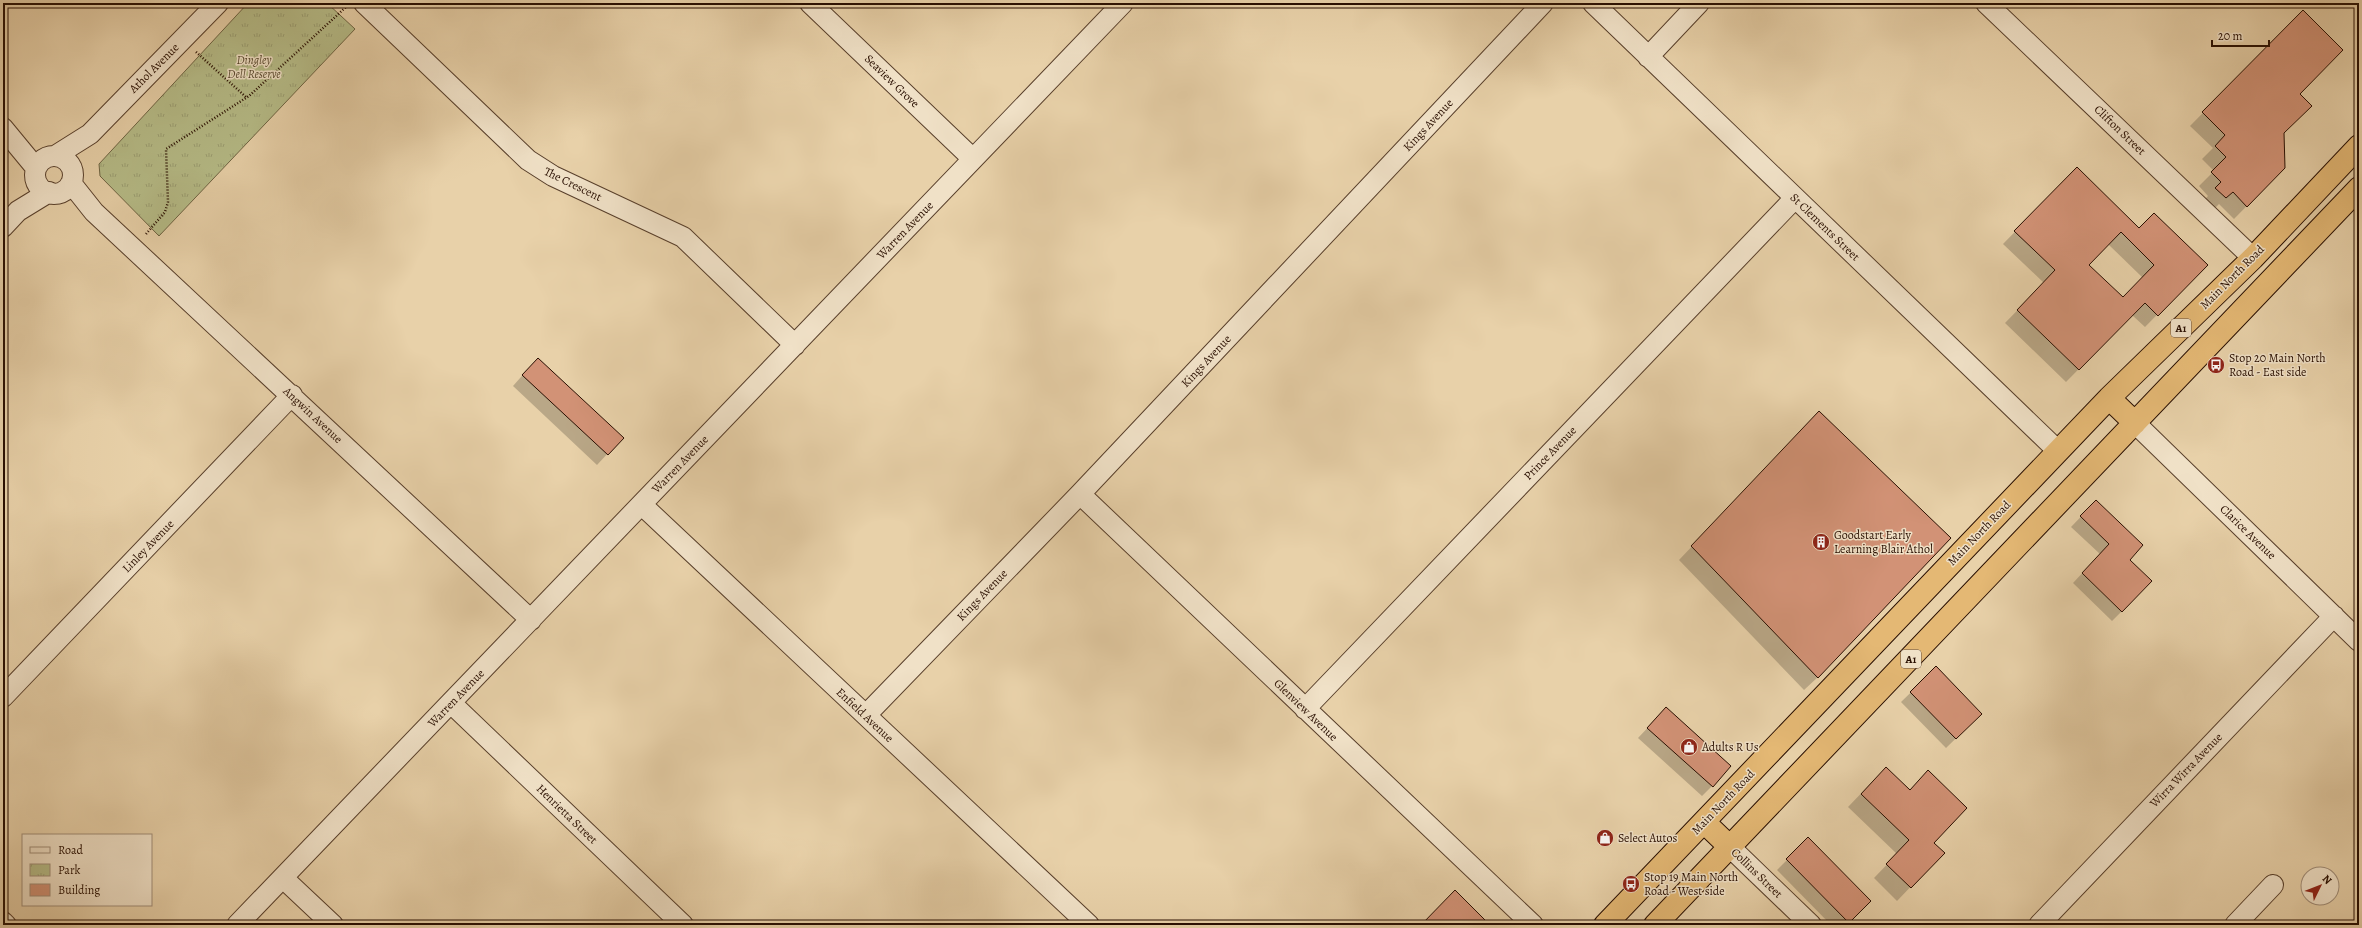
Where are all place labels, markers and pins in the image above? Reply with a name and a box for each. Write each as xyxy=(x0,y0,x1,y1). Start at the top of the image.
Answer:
place label: Stop 20 Main North Road - East side xyxy=(2229,350,2326,380)
bus stop icon: Stop 20 Main North Road - East side xyxy=(2206,355,2226,375)
place label: Goodstart Early Learning Blair Athol xyxy=(1834,527,1933,557)
building icon: Goodstart Early Learning Blair Athol xyxy=(1811,532,1831,552)
shop icon: Adults R Us xyxy=(1679,737,1699,757)
place label: Adults R Us xyxy=(1701,739,1759,755)
shop icon: Select Autos xyxy=(1595,828,1615,848)
place label: Select Autos xyxy=(1618,830,1677,846)
place label: Stop 19 Main North Road - West side xyxy=(1644,869,1739,899)
bus stop icon: Stop 19 Main North Road - West side xyxy=(1621,874,1641,894)

